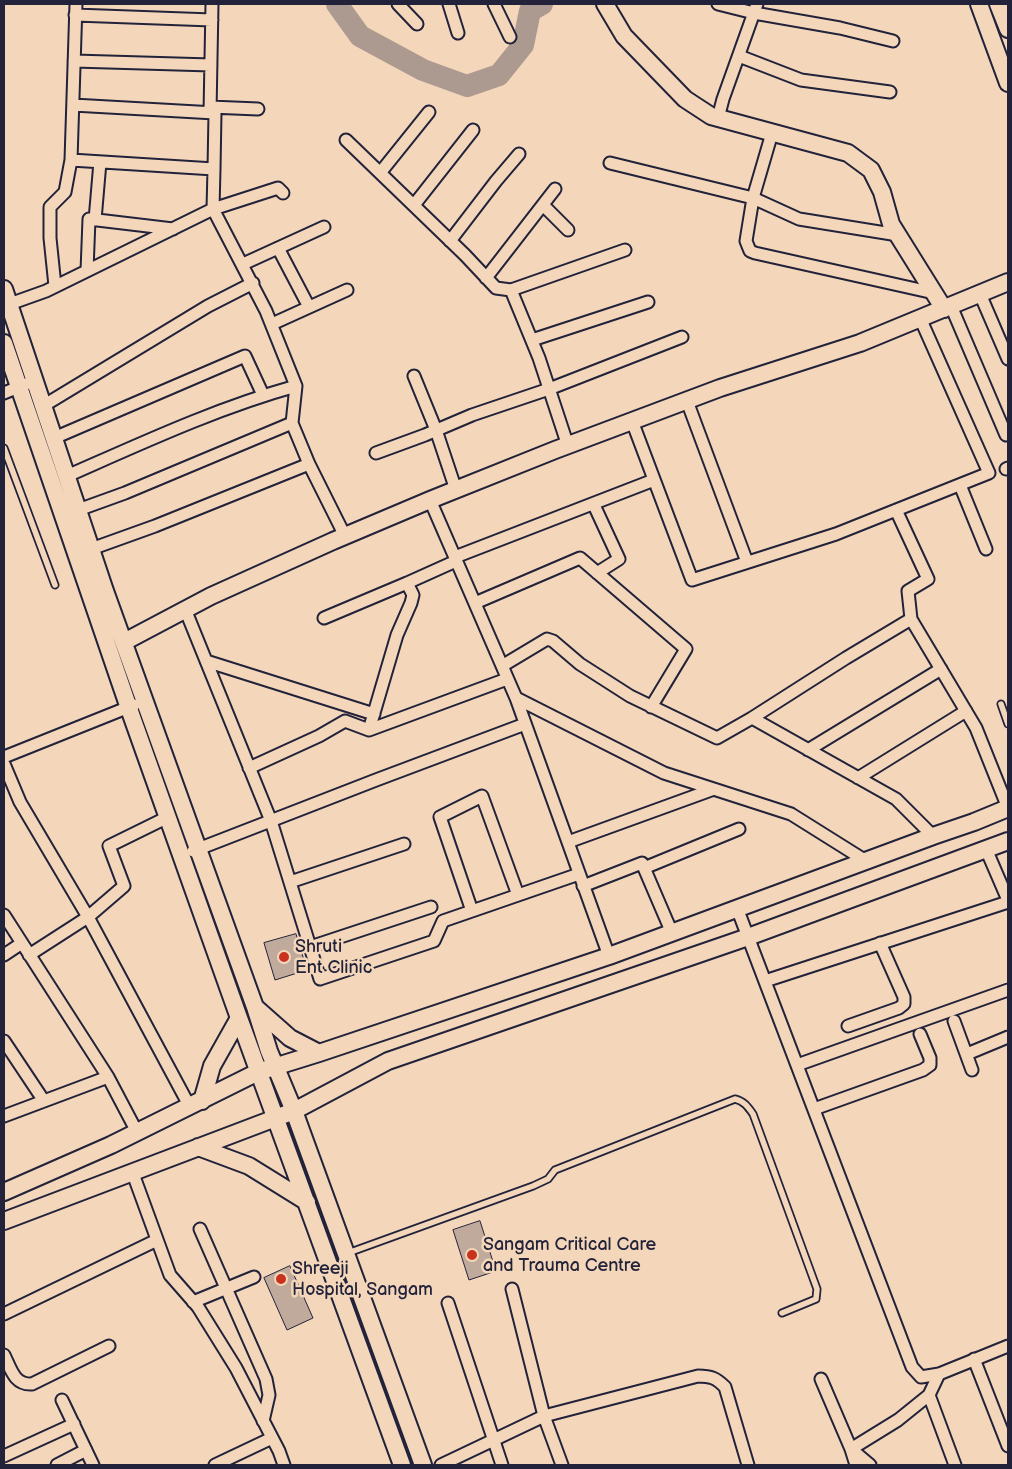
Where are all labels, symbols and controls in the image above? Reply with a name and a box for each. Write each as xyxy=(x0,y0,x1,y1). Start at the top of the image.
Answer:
place label: Shruti Ent Clinic xyxy=(295,936,372,979)
marker: Shruti Ent Clinic xyxy=(277,950,291,964)
place label: Sangam Critical Care and Trauma Centre xyxy=(483,1234,656,1276)
marker: Sangam Critical Care and Trauma Centre xyxy=(465,1248,479,1262)
place label: Shreeji Hospital, Sangam xyxy=(292,1258,433,1300)
marker: Shreeji Hospital, Sangam xyxy=(274,1272,288,1286)

